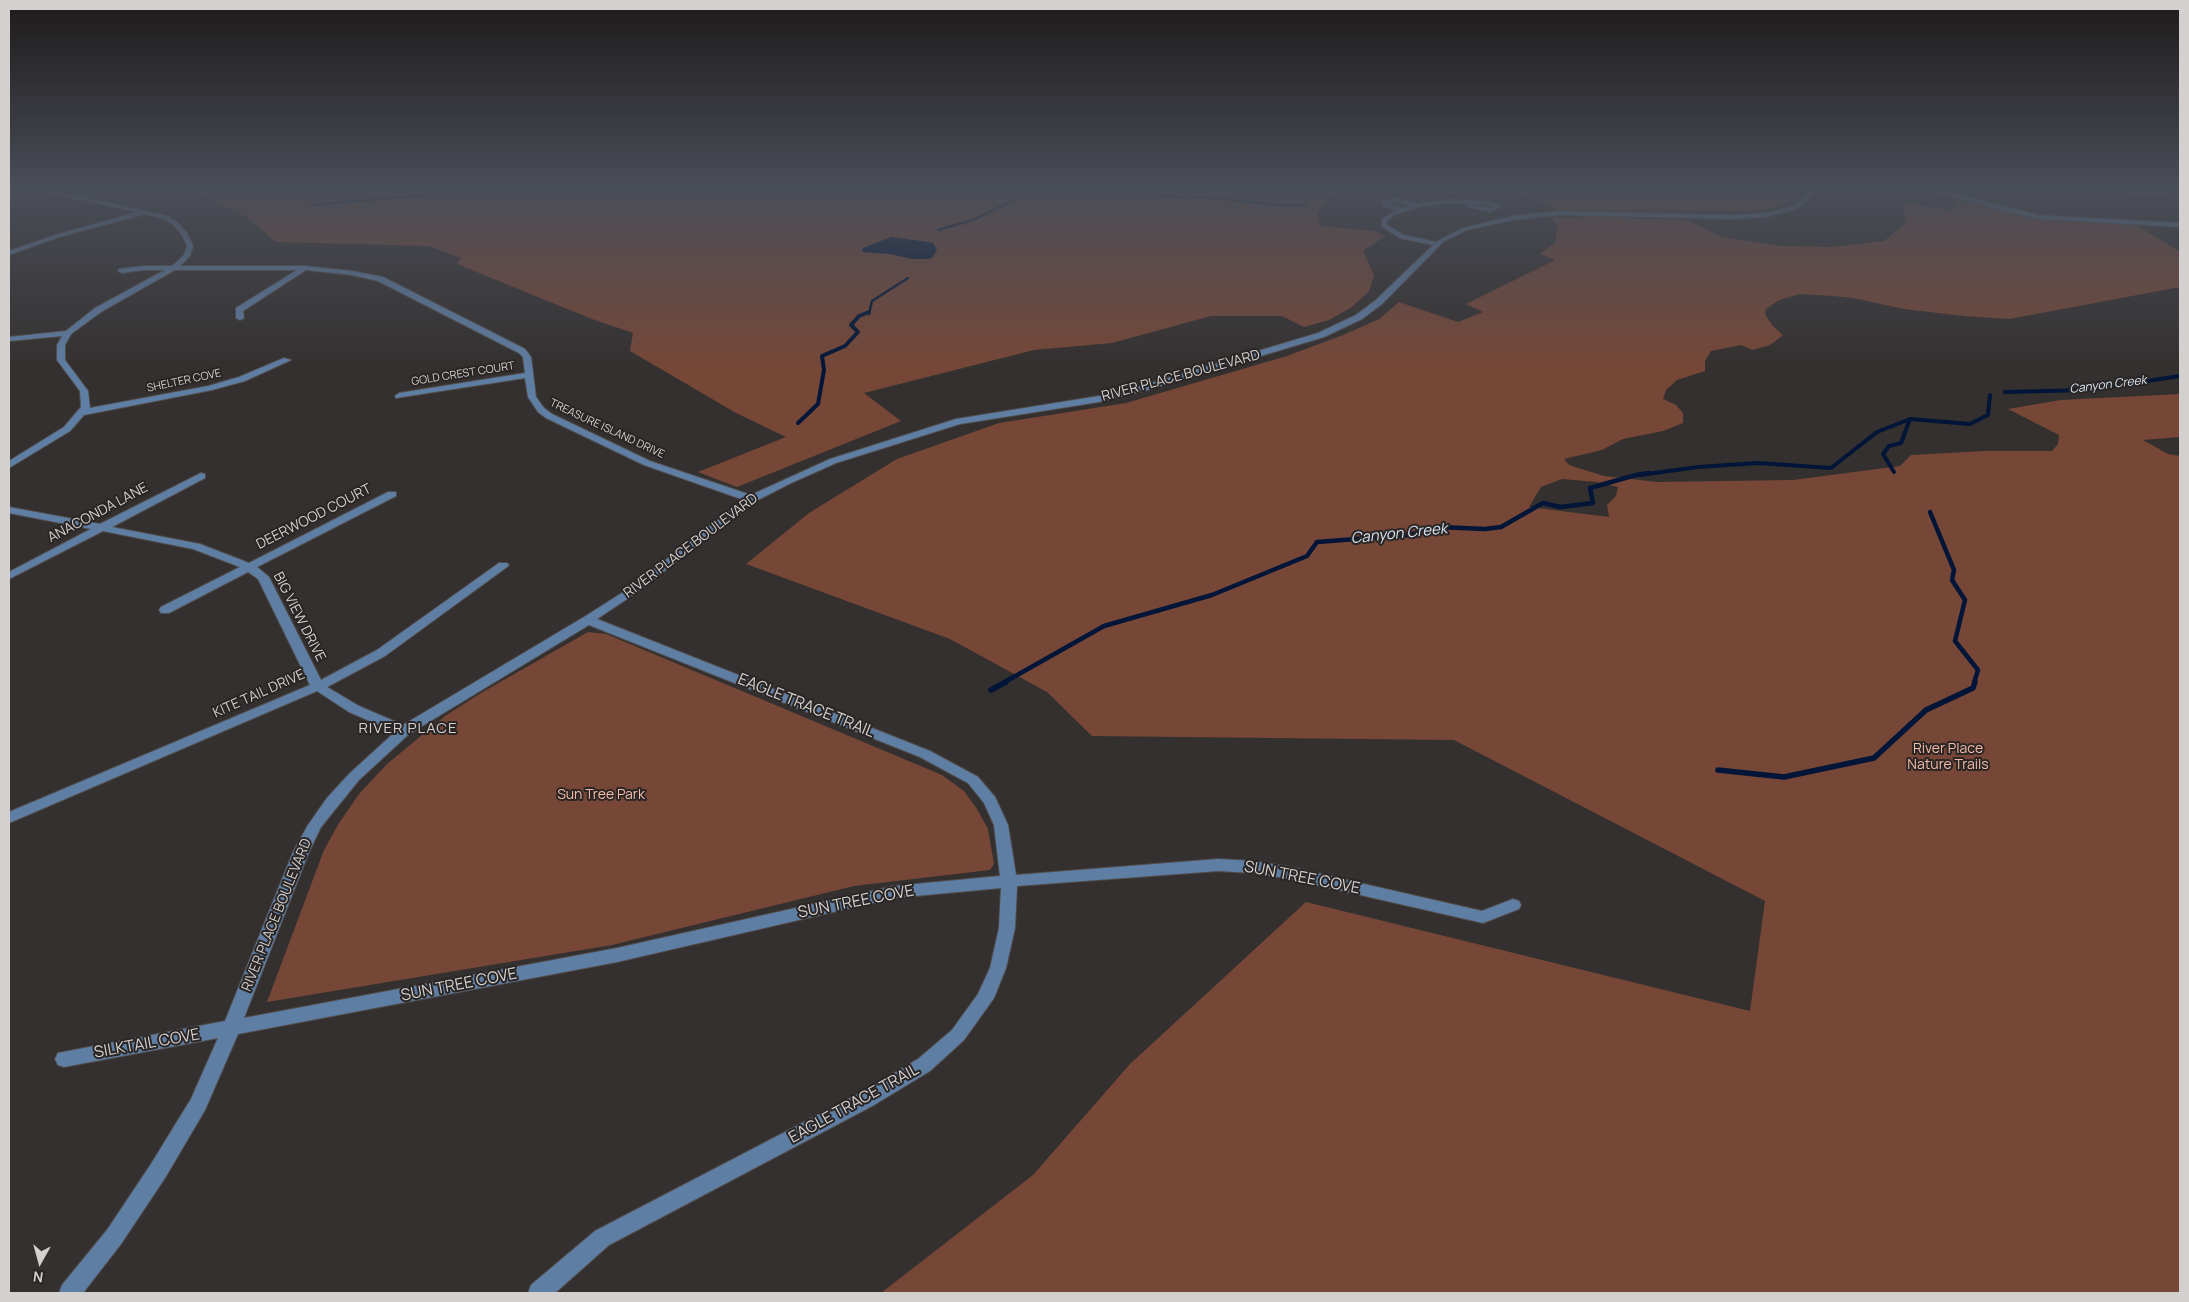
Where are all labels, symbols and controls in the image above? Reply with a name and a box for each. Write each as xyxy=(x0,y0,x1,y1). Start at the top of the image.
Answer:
street label: RIVER PLACE BOULEVARD xyxy=(1100,347,1262,405)
street label: GOLD CREST COURT xyxy=(410,359,516,389)
street label: SHELTER COVE xyxy=(146,367,222,395)
water label: Canyon Creek xyxy=(2069,373,2147,397)
street label: TREASURE ISLAND DRIVE xyxy=(547,397,667,461)
street label: ANACONDA LANE xyxy=(45,479,151,547)
street label: DEERWOOD COURT xyxy=(254,481,374,553)
street label: RIVER PLACE BOULEVARD xyxy=(621,490,761,602)
water label: Canyon Creek xyxy=(1350,520,1448,548)
street label: BIG VIEW DRIVE xyxy=(269,570,329,664)
street label: KITE TAIL DRIVE xyxy=(210,666,308,722)
street label: EAGLE TRACE TRAIL xyxy=(735,670,877,742)
district label: RIVER PLACE xyxy=(357,720,459,738)
park label: River Place Nature Trails xyxy=(1907,741,1989,774)
park label: Sun Tree Park xyxy=(557,787,645,803)
street label: RIVER PLACE BOULEVARD xyxy=(239,836,315,994)
street label: SUN TREE COVE xyxy=(1242,857,1362,899)
street label: SUN TREE COVE xyxy=(796,881,916,923)
street label: SUN TREE COVE xyxy=(399,964,519,1006)
street label: SILKTAIL COVE xyxy=(93,1025,201,1063)
street label: EAGLE TRACE TRAIL xyxy=(786,1060,922,1148)
north arrow xyxy=(15,1237,65,1287)
text: N xyxy=(32,1267,44,1287)

